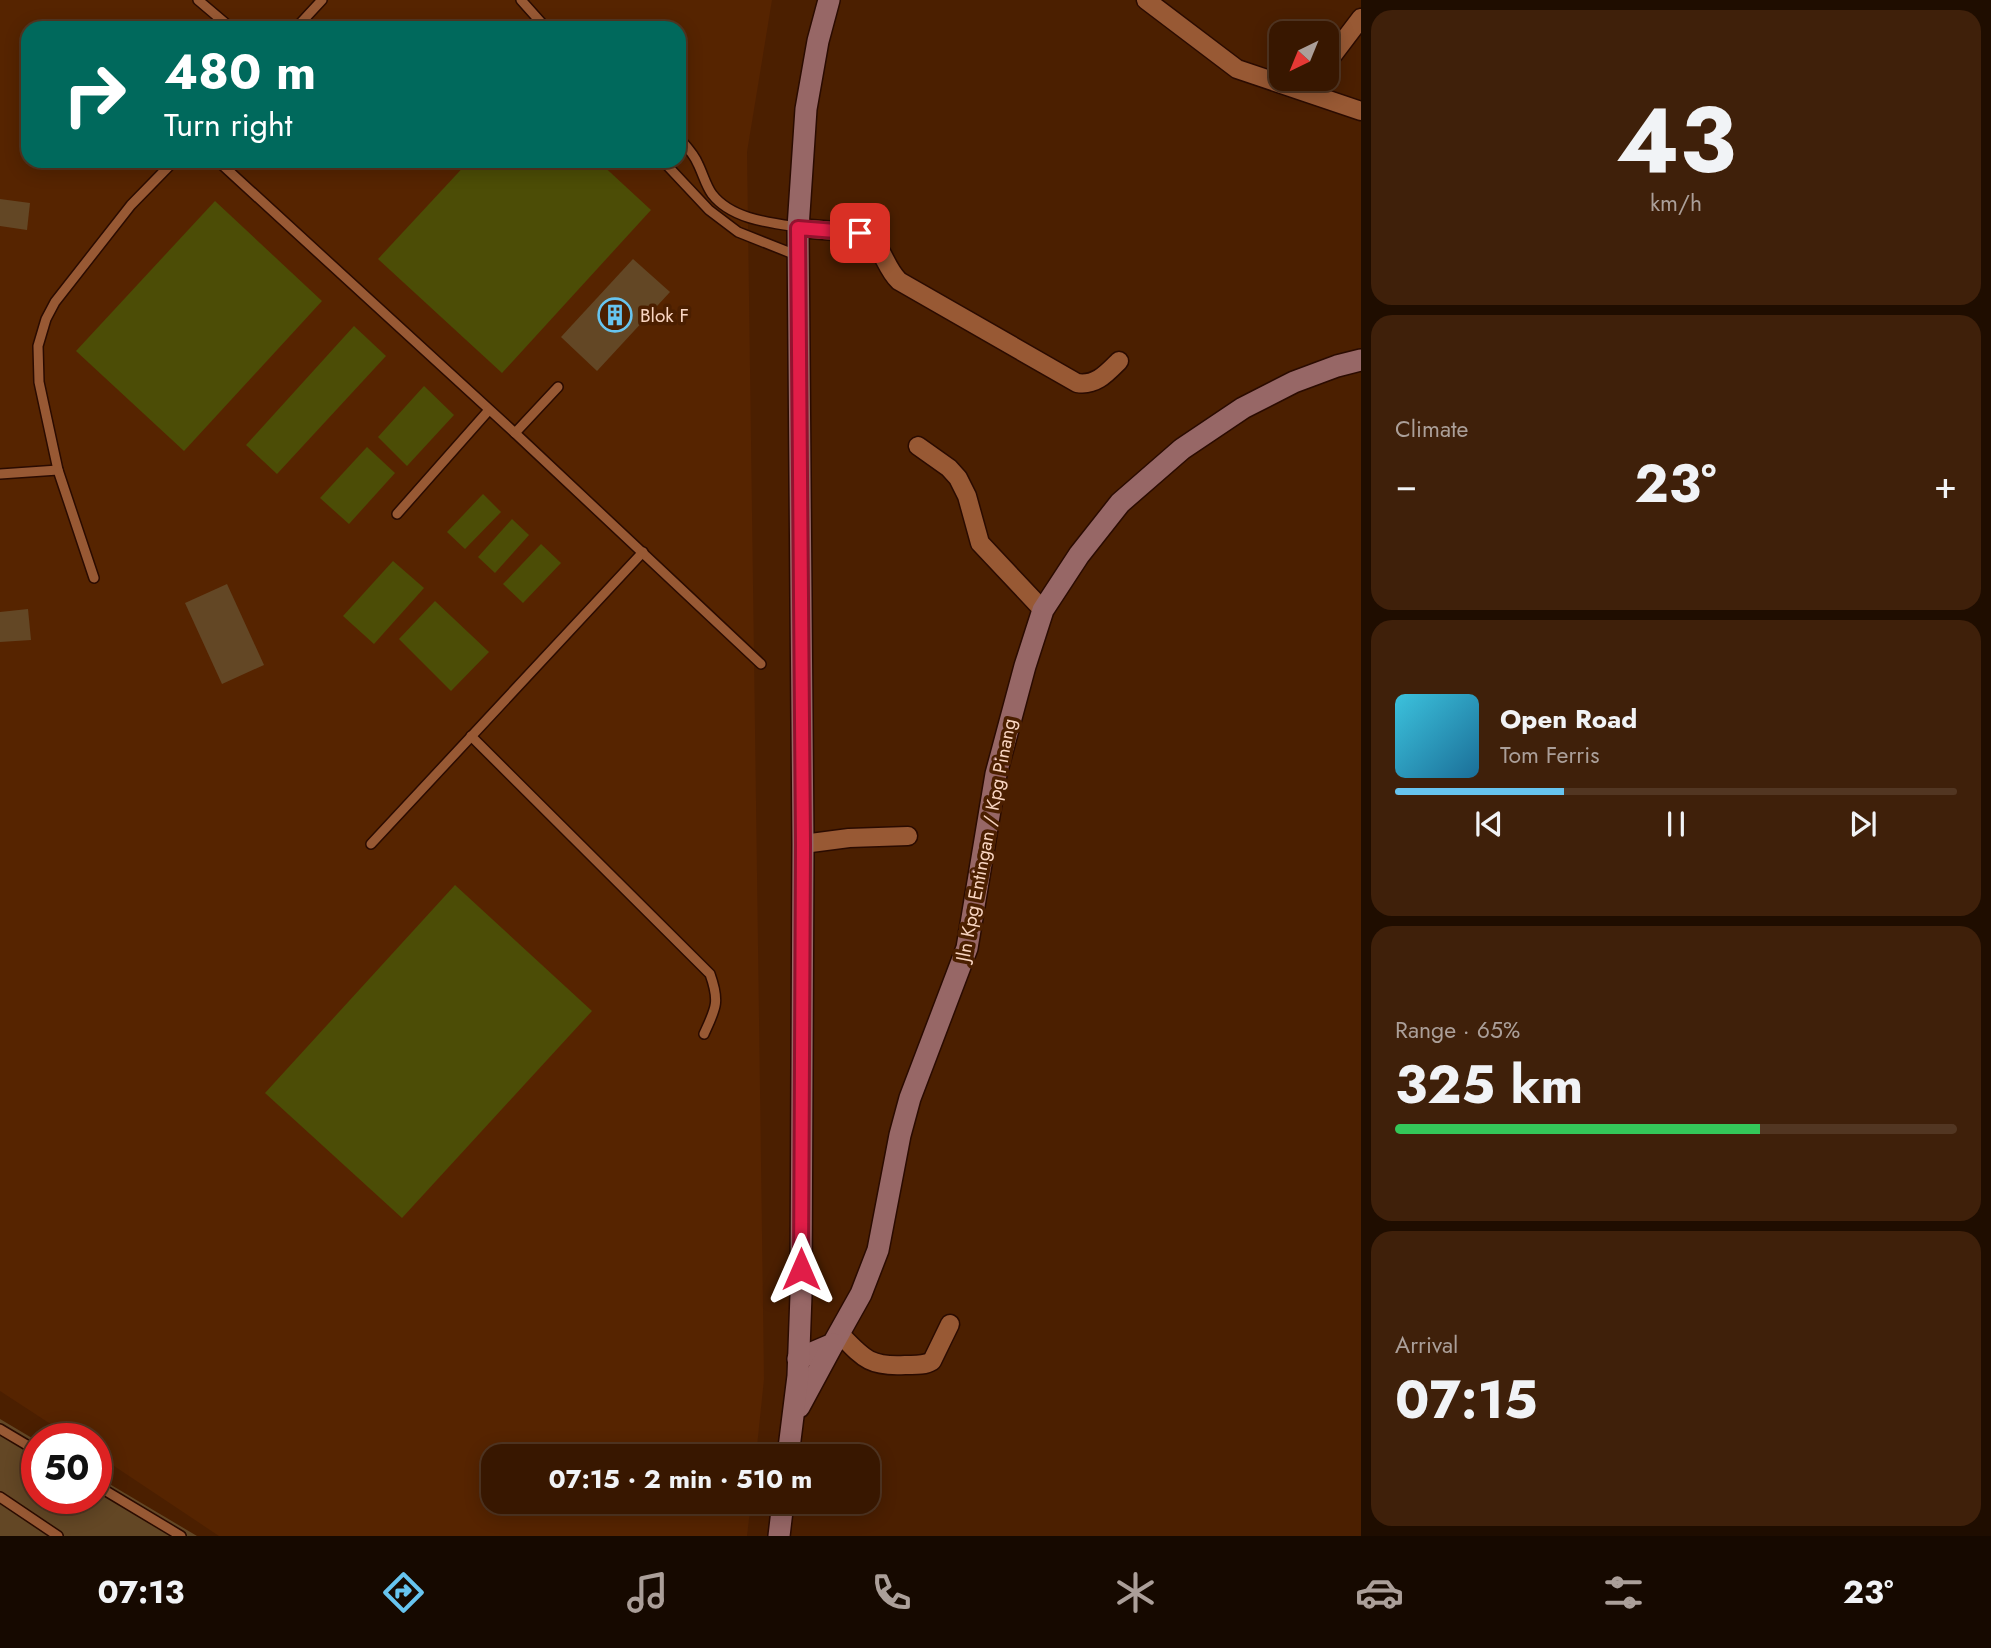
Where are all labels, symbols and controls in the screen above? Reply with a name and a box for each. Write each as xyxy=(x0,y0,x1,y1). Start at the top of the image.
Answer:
north arrow xyxy=(1269,21,1339,91)
map controls xyxy=(1269,21,1339,91)
text: 480 m xyxy=(164,37,316,107)
icon: right xyxy=(49,49,140,140)
text: 43 xyxy=(1616,75,1736,206)
text: Turn right xyxy=(164,102,293,148)
text: km/h xyxy=(1650,186,1702,220)
pin xyxy=(830,203,890,263)
icon: arrive xyxy=(841,214,879,252)
building icon: Blok F xyxy=(596,296,634,334)
place label: Blok F xyxy=(640,302,689,329)
text: Climate xyxy=(1395,412,1468,446)
text: 23° xyxy=(1635,446,1716,522)
text: − xyxy=(1395,457,1417,512)
text: + xyxy=(1934,457,1957,512)
text: Open Road xyxy=(1500,700,1637,738)
street label: Jln Kpg Entingan / Kpg Pinang xyxy=(949,716,1023,967)
text: Tom Ferris xyxy=(1500,738,1599,772)
icon: previous xyxy=(1470,805,1508,843)
icon: pause xyxy=(1657,805,1695,843)
icon: next xyxy=(1844,805,1882,843)
text: Range · 65% xyxy=(1395,1013,1520,1047)
text: 325 km xyxy=(1395,1047,1583,1123)
position arrow xyxy=(764,1232,838,1306)
text: Arrival xyxy=(1395,1328,1458,1362)
text: 07:15 xyxy=(1395,1362,1538,1438)
speed limit sign: 50 xyxy=(21,1423,112,1514)
text: 07:15 · 2 min · 510 m xyxy=(549,1460,812,1498)
icon: directions xyxy=(379,1568,428,1617)
icon: music xyxy=(623,1568,672,1617)
icon: phone xyxy=(867,1568,916,1617)
icon: climate xyxy=(1111,1568,1160,1617)
icon: car xyxy=(1355,1568,1404,1617)
icon: filters xyxy=(1599,1568,1648,1617)
text: 07:13 xyxy=(97,1569,184,1615)
text: 23° xyxy=(1843,1569,1893,1615)

